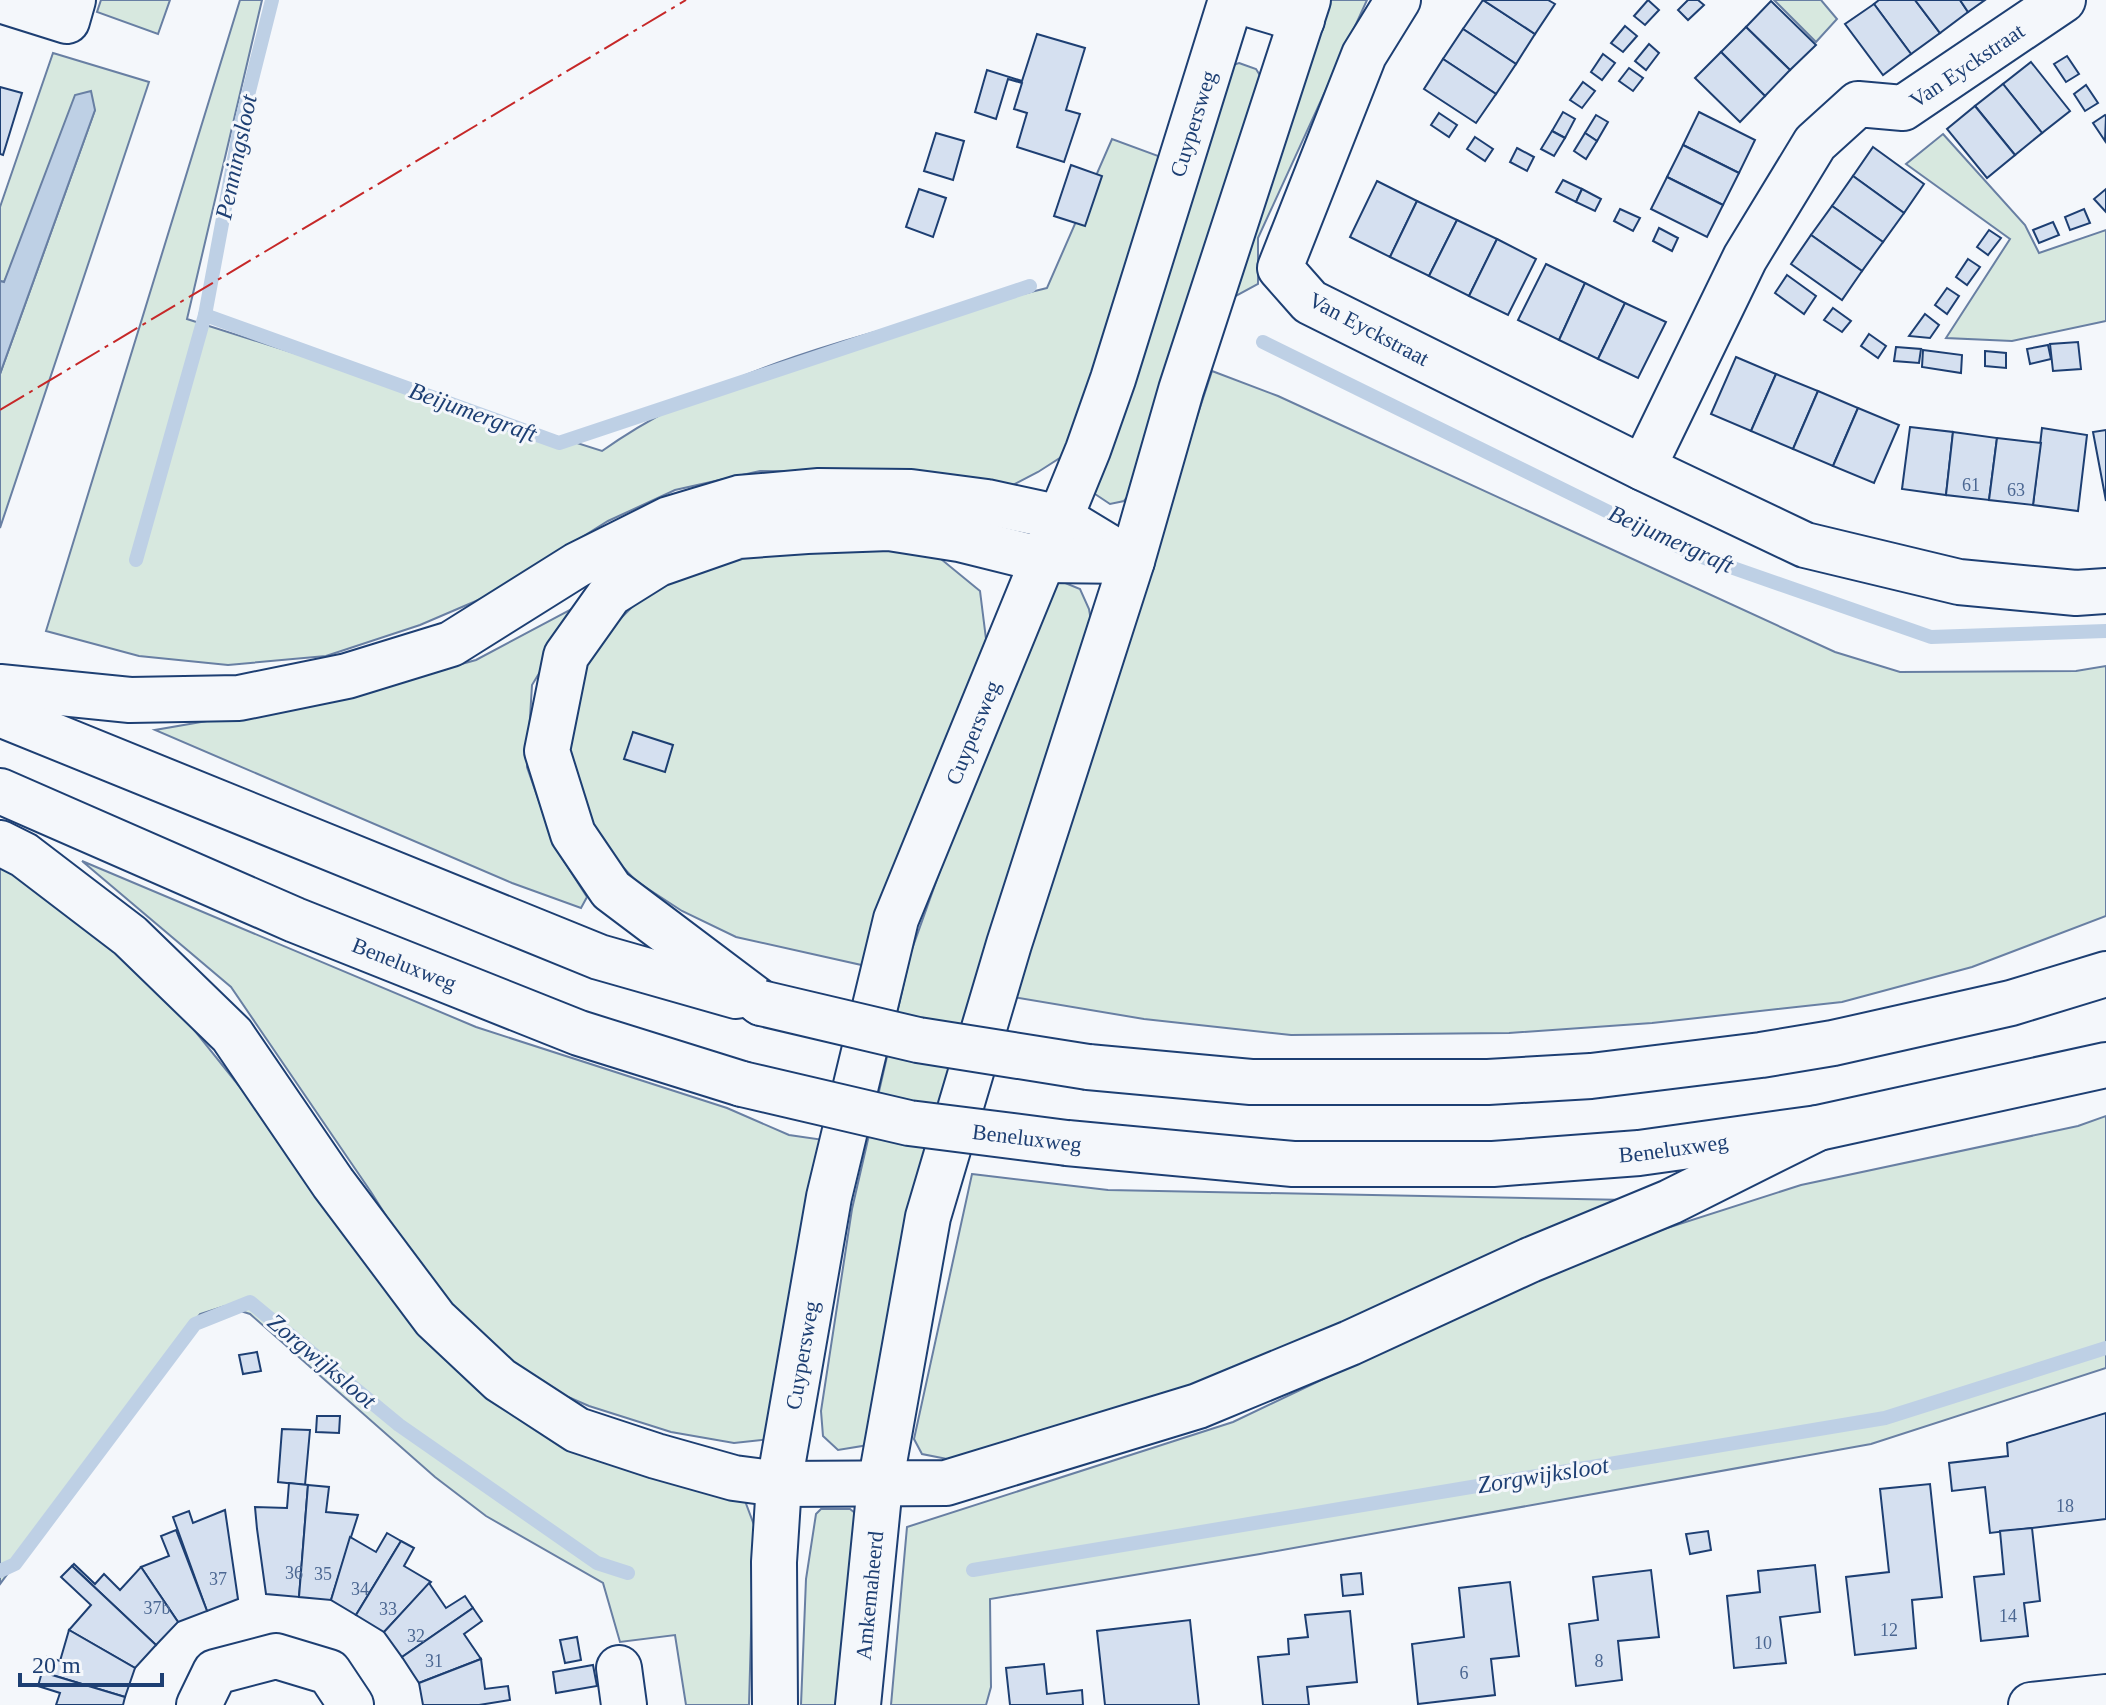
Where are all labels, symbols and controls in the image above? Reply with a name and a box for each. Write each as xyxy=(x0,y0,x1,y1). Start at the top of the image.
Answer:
street label: Van Eyckstraat xyxy=(1905,18,2029,113)
street label: Cuypersweg xyxy=(1164,67,1221,180)
water label: Penningsloot xyxy=(210,91,262,223)
street label: Van Eyckstraat xyxy=(1305,287,1433,371)
water label: Beijumergraft xyxy=(406,377,542,448)
house number: 61 xyxy=(1962,475,1980,495)
house number: 63 xyxy=(2007,480,2025,500)
water label: Beijumergraft xyxy=(1605,500,1739,579)
street label: Cuypersweg xyxy=(940,677,1005,788)
street label: Beneluxweg xyxy=(349,932,460,996)
street label: Beneluxweg xyxy=(971,1119,1083,1157)
street label: Beneluxweg xyxy=(1618,1128,1729,1167)
street label: Cuypersweg xyxy=(780,1299,823,1411)
water label: Zorgwijksloot xyxy=(263,1308,382,1414)
water label: Zorgwijksloot xyxy=(1476,1452,1612,1498)
house number: 18 xyxy=(2056,1496,2074,1516)
street label: Amkemaheerd xyxy=(850,1530,888,1661)
house number: 36 xyxy=(285,1563,303,1583)
house number: 35 xyxy=(314,1564,332,1584)
house number: 37 xyxy=(209,1569,227,1589)
house number: 34 xyxy=(351,1579,369,1599)
house number: 37b xyxy=(144,1598,171,1618)
house number: 33 xyxy=(379,1599,397,1619)
house number: 14 xyxy=(1999,1606,2017,1626)
house number: 12 xyxy=(1880,1620,1898,1640)
house number: 32 xyxy=(407,1626,425,1646)
house number: 10 xyxy=(1754,1633,1772,1653)
scale bar xyxy=(20,1637,162,1687)
house number: 31 xyxy=(425,1651,443,1671)
house number: 8 xyxy=(1595,1651,1604,1671)
text: 20 m xyxy=(32,1652,81,1678)
house number: 6 xyxy=(1460,1663,1469,1683)

